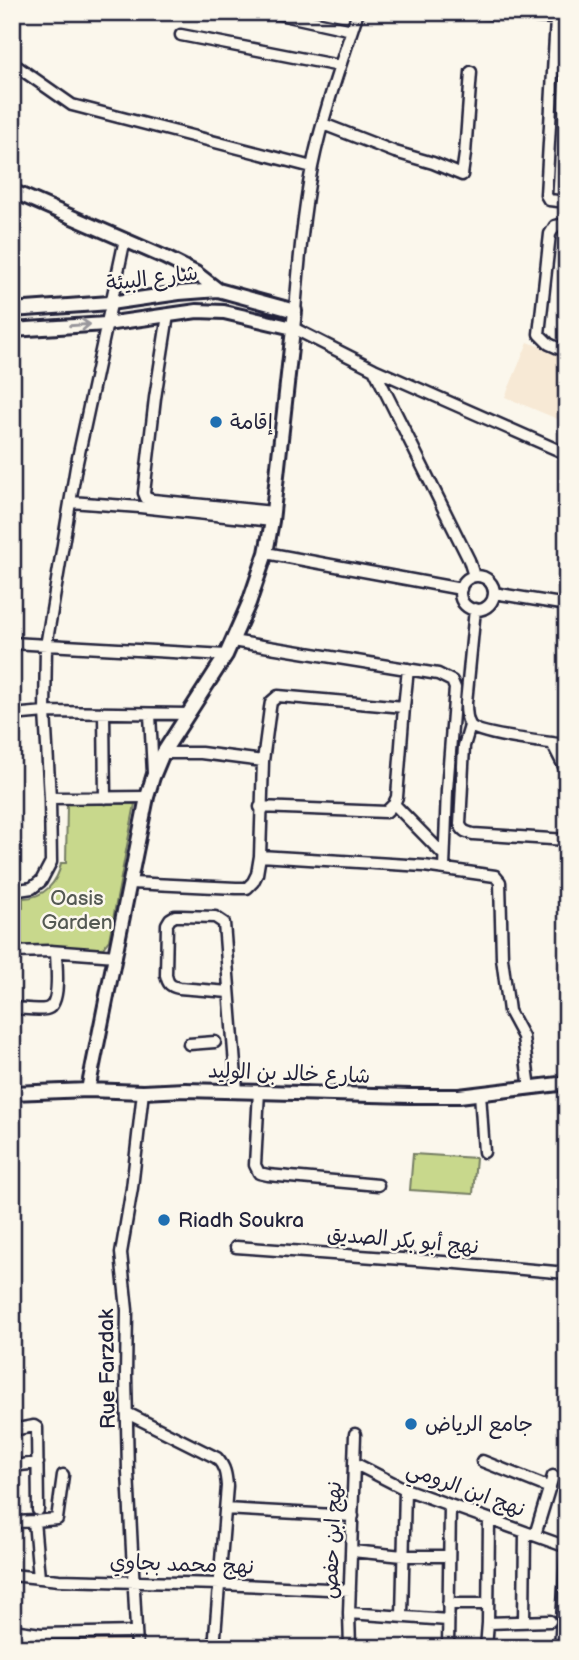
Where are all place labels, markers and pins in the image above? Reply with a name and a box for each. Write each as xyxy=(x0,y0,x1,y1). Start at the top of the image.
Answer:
place label: إقامة xyxy=(230,410,273,435)
marker: إقامة xyxy=(208,414,224,430)
place label: Riadh Soukra xyxy=(178,1208,304,1233)
marker: Riadh Soukra xyxy=(156,1212,172,1228)
place label: جامع الرياض xyxy=(425,1412,533,1439)
marker: جامع الرياض xyxy=(403,1416,419,1432)

